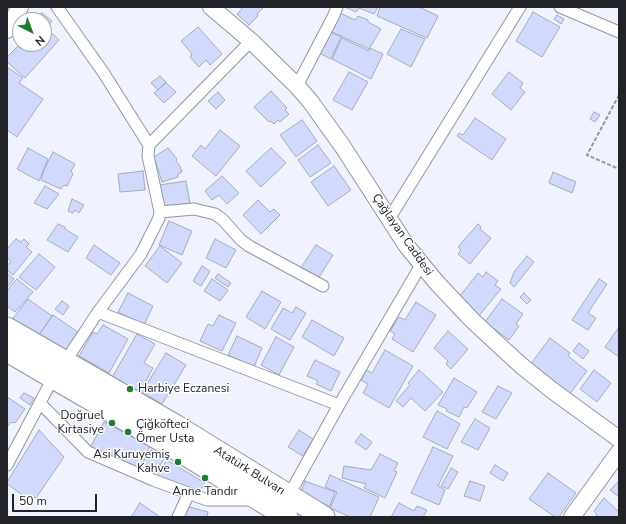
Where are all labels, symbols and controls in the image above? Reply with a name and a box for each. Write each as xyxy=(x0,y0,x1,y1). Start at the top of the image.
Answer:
north arrow xyxy=(12,12,52,52)
text: N xyxy=(32,32,48,49)
street label: Çağlayan Caddesi xyxy=(368,191,436,279)
place label: Harbiye Eczanesi xyxy=(138,382,229,396)
marker: Harbiye Eczanesi xyxy=(125,384,135,394)
place label: Doğruel Kırtasiye xyxy=(58,409,104,437)
marker: Doğruel Kırtasiye xyxy=(107,418,117,428)
place label: Çiğköfteci Ömer Usta xyxy=(136,418,194,446)
marker: Çiğköfteci Ömer Usta xyxy=(123,427,133,437)
street label: Atatürk Bulvarı xyxy=(211,443,287,499)
place label: Asi Kuruyemiş Kahve xyxy=(93,448,170,476)
marker: Asi Kuruyemiş Kahve xyxy=(173,457,183,467)
marker: Anne Tandır xyxy=(200,473,210,483)
place label: Anne Tandır xyxy=(172,485,238,499)
scale bar xyxy=(14,486,99,512)
text: 50 m xyxy=(19,493,47,509)

